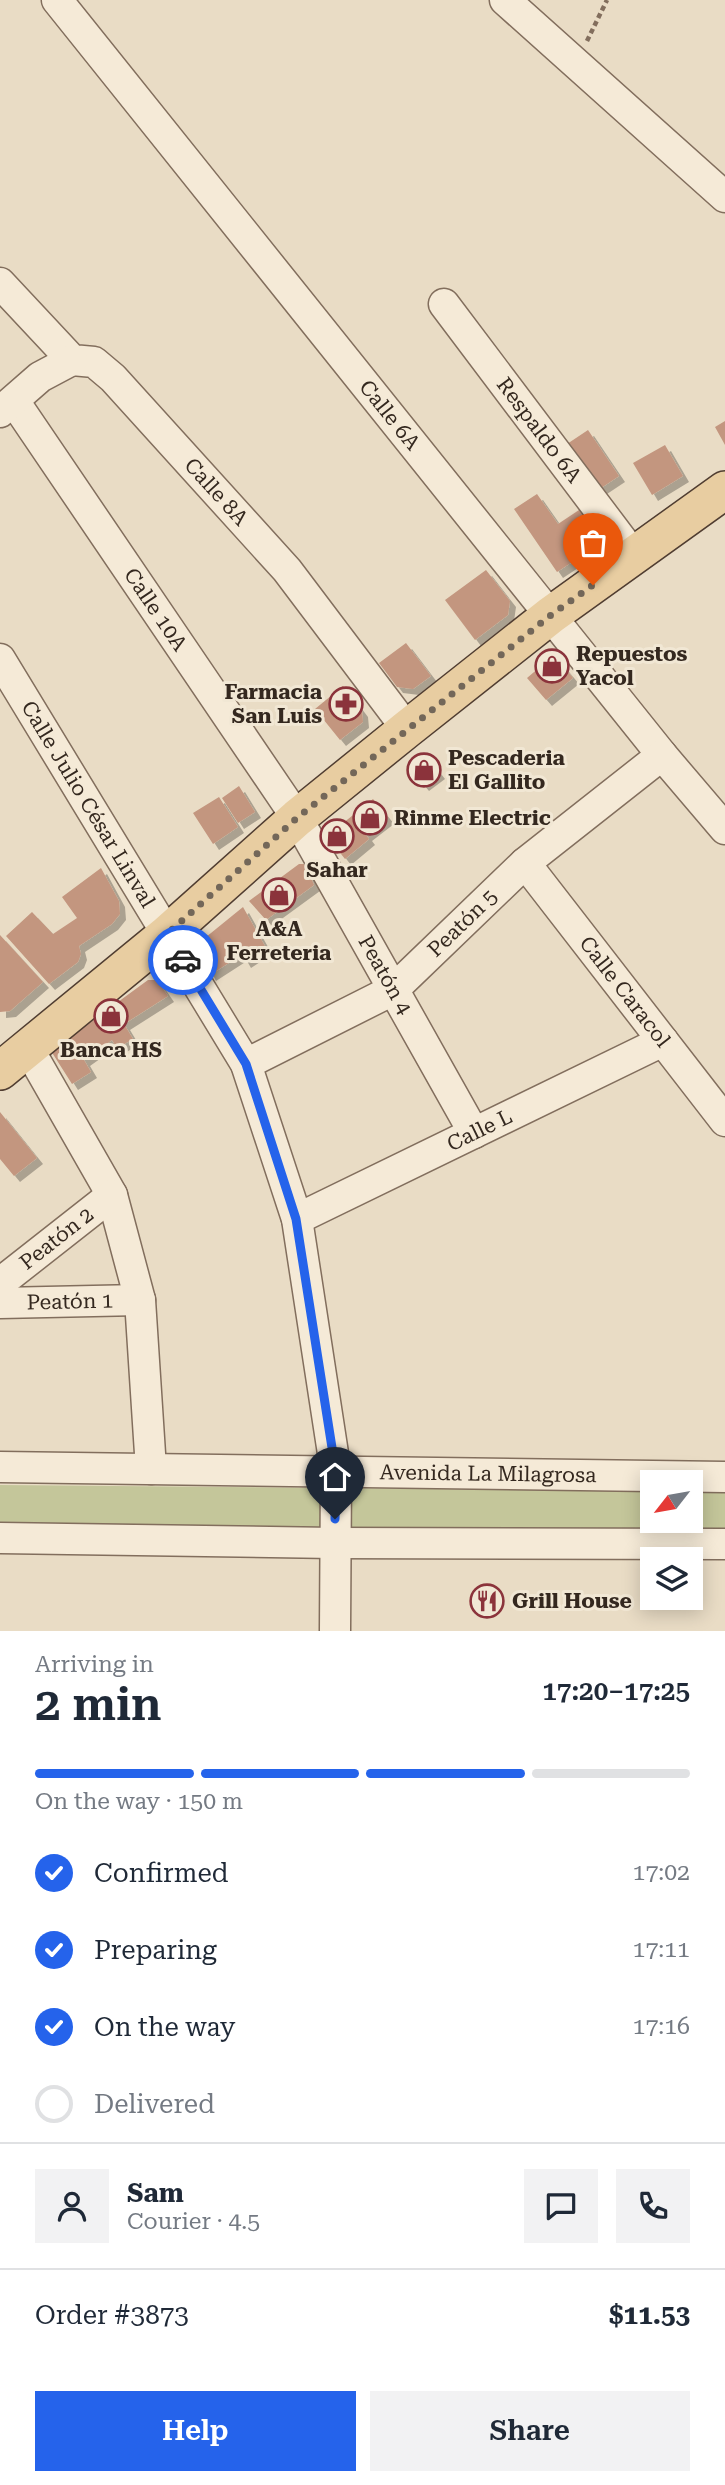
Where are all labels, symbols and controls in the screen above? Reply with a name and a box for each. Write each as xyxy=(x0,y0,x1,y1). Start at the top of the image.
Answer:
street label: Respaldo 6A xyxy=(492,373,587,488)
street label: Calle 6A xyxy=(354,375,425,455)
street label: Calle 8A xyxy=(179,453,253,531)
pin xyxy=(563,513,623,585)
icon: bag xyxy=(574,524,612,562)
street label: Calle 10A xyxy=(119,564,192,656)
place label: Repuestos Yacol xyxy=(576,642,687,690)
shop icon: Repuestos Yacol xyxy=(533,647,571,685)
place label: Farmacia San Luis xyxy=(224,680,323,728)
pharmacy icon: Farmacia San Luis xyxy=(327,685,365,723)
street label: Calle Julio César Linval xyxy=(16,697,160,912)
place label: Pescaderia El Gallito xyxy=(448,746,565,794)
shop icon: Pescaderia El Gallito xyxy=(405,751,443,789)
shop icon: Rinme Electric xyxy=(351,799,389,837)
place label: Rinme Electric xyxy=(394,806,551,830)
shop icon: Sahar xyxy=(318,817,356,855)
place label: Sahar xyxy=(306,858,368,882)
shop icon: A&A Ferreteria xyxy=(260,876,298,914)
street label: Peatón 5 xyxy=(423,884,502,962)
place label: A&A Ferreteria xyxy=(227,917,332,965)
courier xyxy=(148,925,218,995)
street label: Peatón 4 xyxy=(353,931,417,1019)
street label: Calle Caracol xyxy=(574,932,676,1052)
icon: car xyxy=(164,941,202,979)
shop icon: Banca HS xyxy=(92,997,130,1035)
place label: Banca HS xyxy=(60,1038,162,1062)
street label: Calle L xyxy=(443,1104,516,1156)
street label: Peatón 2 xyxy=(15,1202,98,1275)
street label: Peatón 1 xyxy=(26,1289,114,1314)
pin xyxy=(305,1447,365,1519)
icon: home xyxy=(316,1458,354,1496)
street label: Avenida La Milagrosa xyxy=(379,1460,597,1487)
north arrow xyxy=(640,1470,704,1533)
map controls xyxy=(640,1470,703,1610)
button: layers xyxy=(640,1547,703,1610)
restaurant icon: Grill House xyxy=(468,1582,506,1620)
place label: Grill House xyxy=(512,1589,632,1613)
text: Arriving in xyxy=(35,1651,154,1678)
text: 17:20–17:25 xyxy=(542,1676,690,1706)
text: 2 min xyxy=(35,1677,162,1731)
text: On the way · 150 m xyxy=(35,1788,243,1815)
icon: check xyxy=(35,1854,73,1892)
text: Confirmed xyxy=(94,1858,229,1888)
text: 17:02 xyxy=(633,1859,690,1886)
icon: check xyxy=(35,1931,73,1969)
text: Preparing xyxy=(94,1935,217,1965)
text: 17:11 xyxy=(633,1936,690,1963)
icon: check xyxy=(35,2008,73,2046)
text: On the way xyxy=(94,2012,235,2042)
text: 17:16 xyxy=(633,2013,690,2040)
text: Delivered xyxy=(94,2089,215,2119)
button: person xyxy=(35,2169,109,2243)
button: chat xyxy=(524,2169,598,2243)
button: phone xyxy=(616,2169,690,2243)
text: Sam xyxy=(127,2178,184,2208)
text: Courier · 4.5 xyxy=(127,2208,260,2235)
text: Order #3873 xyxy=(35,2300,189,2330)
text: $11.53 xyxy=(609,2300,690,2330)
button: Help xyxy=(35,2391,356,2471)
button: Share xyxy=(370,2391,690,2471)

